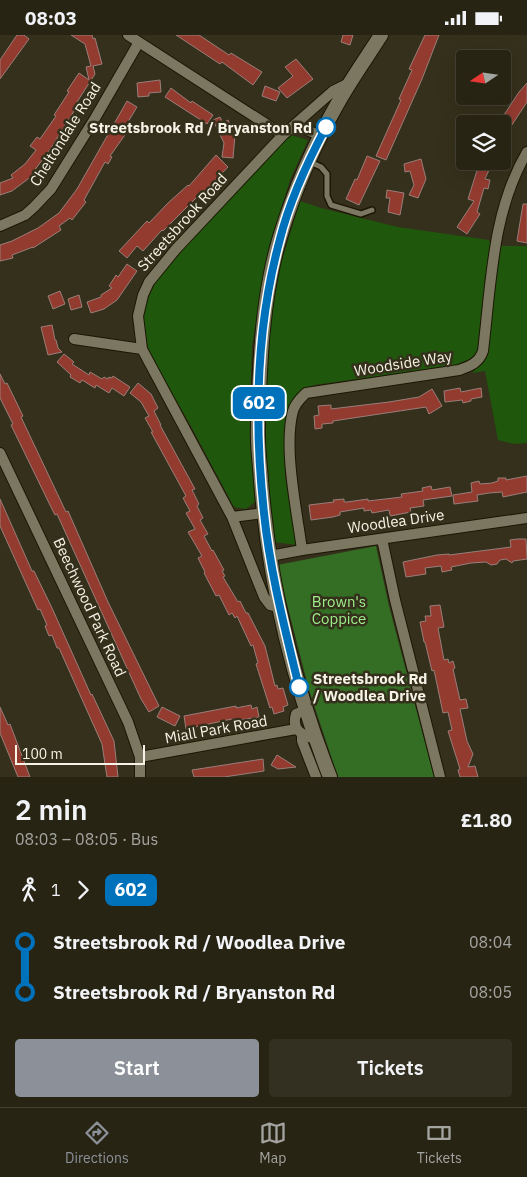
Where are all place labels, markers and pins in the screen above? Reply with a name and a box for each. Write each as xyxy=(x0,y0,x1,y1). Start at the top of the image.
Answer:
marker: Streetsbrook Rd / Bryanston Rd xyxy=(316,117,336,137)
place label: Streetsbrook Rd / Bryanston Rd xyxy=(89,118,312,137)
place label: Streetsbrook Rd / Woodlea Drive xyxy=(313,669,427,705)
marker: Streetsbrook Rd / Woodlea Drive xyxy=(289,677,309,697)

